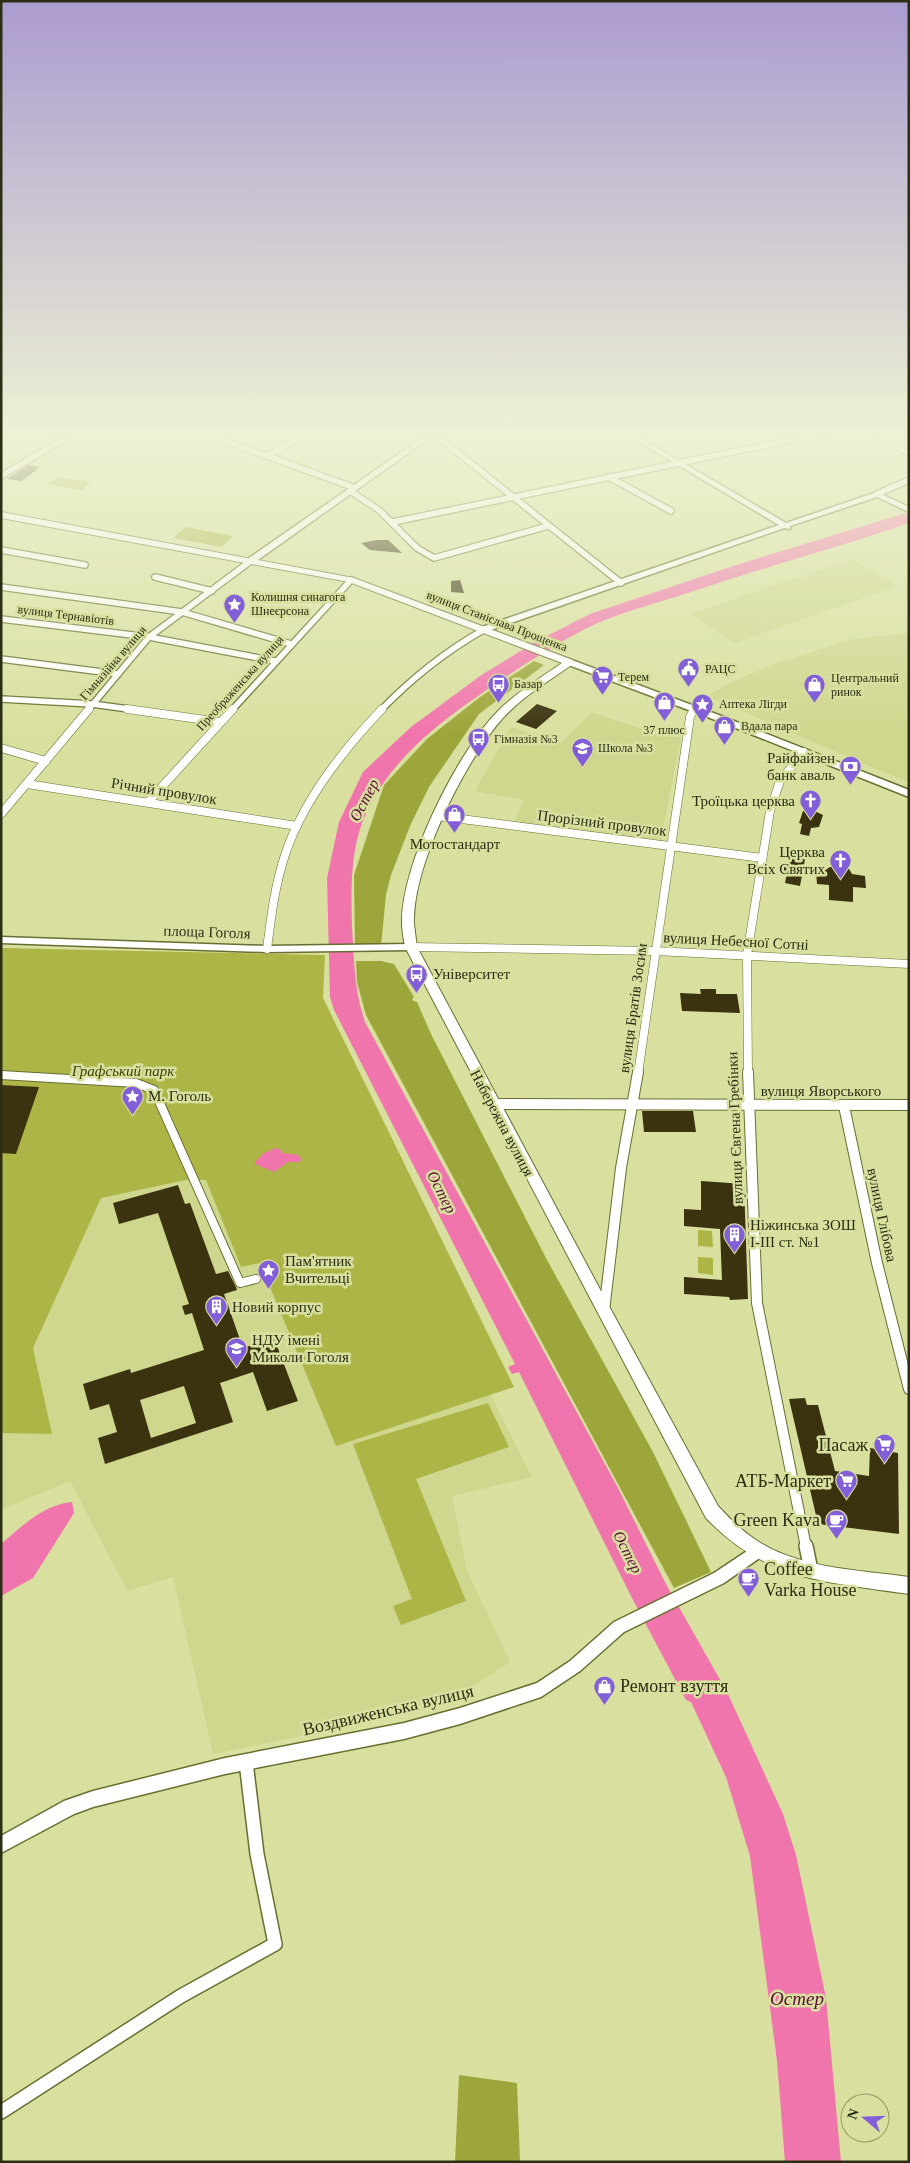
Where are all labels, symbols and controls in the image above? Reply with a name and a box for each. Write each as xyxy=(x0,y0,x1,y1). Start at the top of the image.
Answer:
street label: вулиця Станіслава Прощенка xyxy=(425,588,570,655)
place label: Колишня синагога Шнеєрсона xyxy=(251,590,346,618)
place icon: Колишня синагога Шнеєрсона xyxy=(223,592,247,623)
street label: вулиця Тернавіотів xyxy=(17,602,115,628)
street label: Гімназійна вулиця xyxy=(77,623,149,703)
street label: Преображенська вулиця xyxy=(194,632,287,733)
public building icon: РАЦС xyxy=(677,657,701,688)
place label: РАЦС xyxy=(705,662,735,676)
supermarket icon: Терем xyxy=(590,665,614,696)
place label: Терем xyxy=(618,670,650,684)
place label: Центральний ринок xyxy=(831,671,900,699)
bus stop icon: Базар xyxy=(486,672,510,703)
shop icon: Центральний ринок xyxy=(803,673,827,704)
place label: Базар xyxy=(514,677,542,691)
shop icon: 37 плюс xyxy=(652,691,676,722)
place icon: Аптека Лігди xyxy=(691,692,715,723)
place label: Аптека Лігди xyxy=(719,697,788,711)
shop icon: Вдала пара xyxy=(713,714,737,745)
place label: Вдала пара xyxy=(741,719,798,733)
place label: 37 плюс xyxy=(643,723,685,737)
bus stop icon: Гімназія №3 xyxy=(466,727,490,758)
place label: Гімназія №3 xyxy=(494,732,558,746)
school or university icon: Школа №3 xyxy=(570,736,594,767)
place label: Школа №3 xyxy=(598,741,653,755)
place label: Райфайзен банк аваль xyxy=(767,750,835,783)
bank icon: Райфайзен банк аваль xyxy=(839,755,863,786)
street label: Річний провулок xyxy=(110,775,219,807)
water label: Остер xyxy=(346,776,383,824)
church icon: Троїцька церква xyxy=(799,789,823,820)
place label: Троїцька церква xyxy=(692,793,795,809)
shop icon: Мотостандарт xyxy=(443,803,467,834)
street label: Прорізний провулок xyxy=(537,807,668,839)
place label: Мотостандарт xyxy=(410,836,501,852)
place label: Церква Всіх Святих xyxy=(747,844,825,877)
church icon: Церква Всіх Святих xyxy=(829,849,853,880)
street label: площа Гоголя xyxy=(163,922,251,942)
street label: вулиця Небесної Сотні xyxy=(663,929,809,953)
street label: вулиця Братів Зосим xyxy=(616,941,650,1074)
bus stop icon: Університет xyxy=(405,962,429,993)
place label: Університет xyxy=(433,966,511,982)
street label: вулиця Євгена Гребінки xyxy=(724,1051,746,1205)
park label: Графський парк xyxy=(71,1063,175,1079)
street label: Набережна вулиця xyxy=(467,1067,537,1179)
street label: вулиця Яворського xyxy=(761,1083,881,1099)
place icon: М. Гоголь xyxy=(120,1084,144,1115)
place label: М. Гоголь xyxy=(148,1088,211,1104)
street label: вулиця Глібова xyxy=(864,1167,900,1264)
water label: Остер xyxy=(423,1168,460,1216)
place label: Ніжинська ЗОШ І-ІІІ ст. №1 xyxy=(750,1217,856,1250)
building icon: Ніжинська ЗОШ І-ІІІ ст. №1 xyxy=(722,1222,746,1253)
place label: Пам'ятник Вчительці xyxy=(285,1253,352,1286)
place icon: Пам'ятник Вчительці xyxy=(257,1258,281,1289)
building icon: Новий корпус xyxy=(204,1295,228,1326)
place label: Новий корпус xyxy=(232,1299,321,1315)
place label: НДУ імені Миколи Гоголя xyxy=(252,1332,349,1365)
school or university icon: НДУ імені Миколи Гоголя xyxy=(224,1337,248,1368)
supermarket icon: Пасаж xyxy=(872,1433,896,1464)
place label: Пасаж xyxy=(818,1435,869,1455)
supermarket icon: АТБ-Маркет xyxy=(835,1469,859,1500)
place label: АТБ-Маркет xyxy=(735,1471,831,1491)
cafe icon: Green Kava xyxy=(824,1508,848,1539)
place label: Green Kava xyxy=(734,1510,820,1530)
water label: Остер xyxy=(609,1528,646,1576)
place label: Coffee Varka House xyxy=(764,1559,856,1600)
cafe icon: Coffee Varka House xyxy=(736,1567,760,1598)
shop icon: Ремонт взуття xyxy=(592,1674,616,1705)
place label: Ремонт взуття xyxy=(620,1676,728,1696)
street label: Воздвиженська вулиця xyxy=(301,1681,475,1739)
water label: Остер xyxy=(770,1988,824,2009)
north arrow xyxy=(840,2093,890,2143)
text: N xyxy=(844,2107,862,2121)

